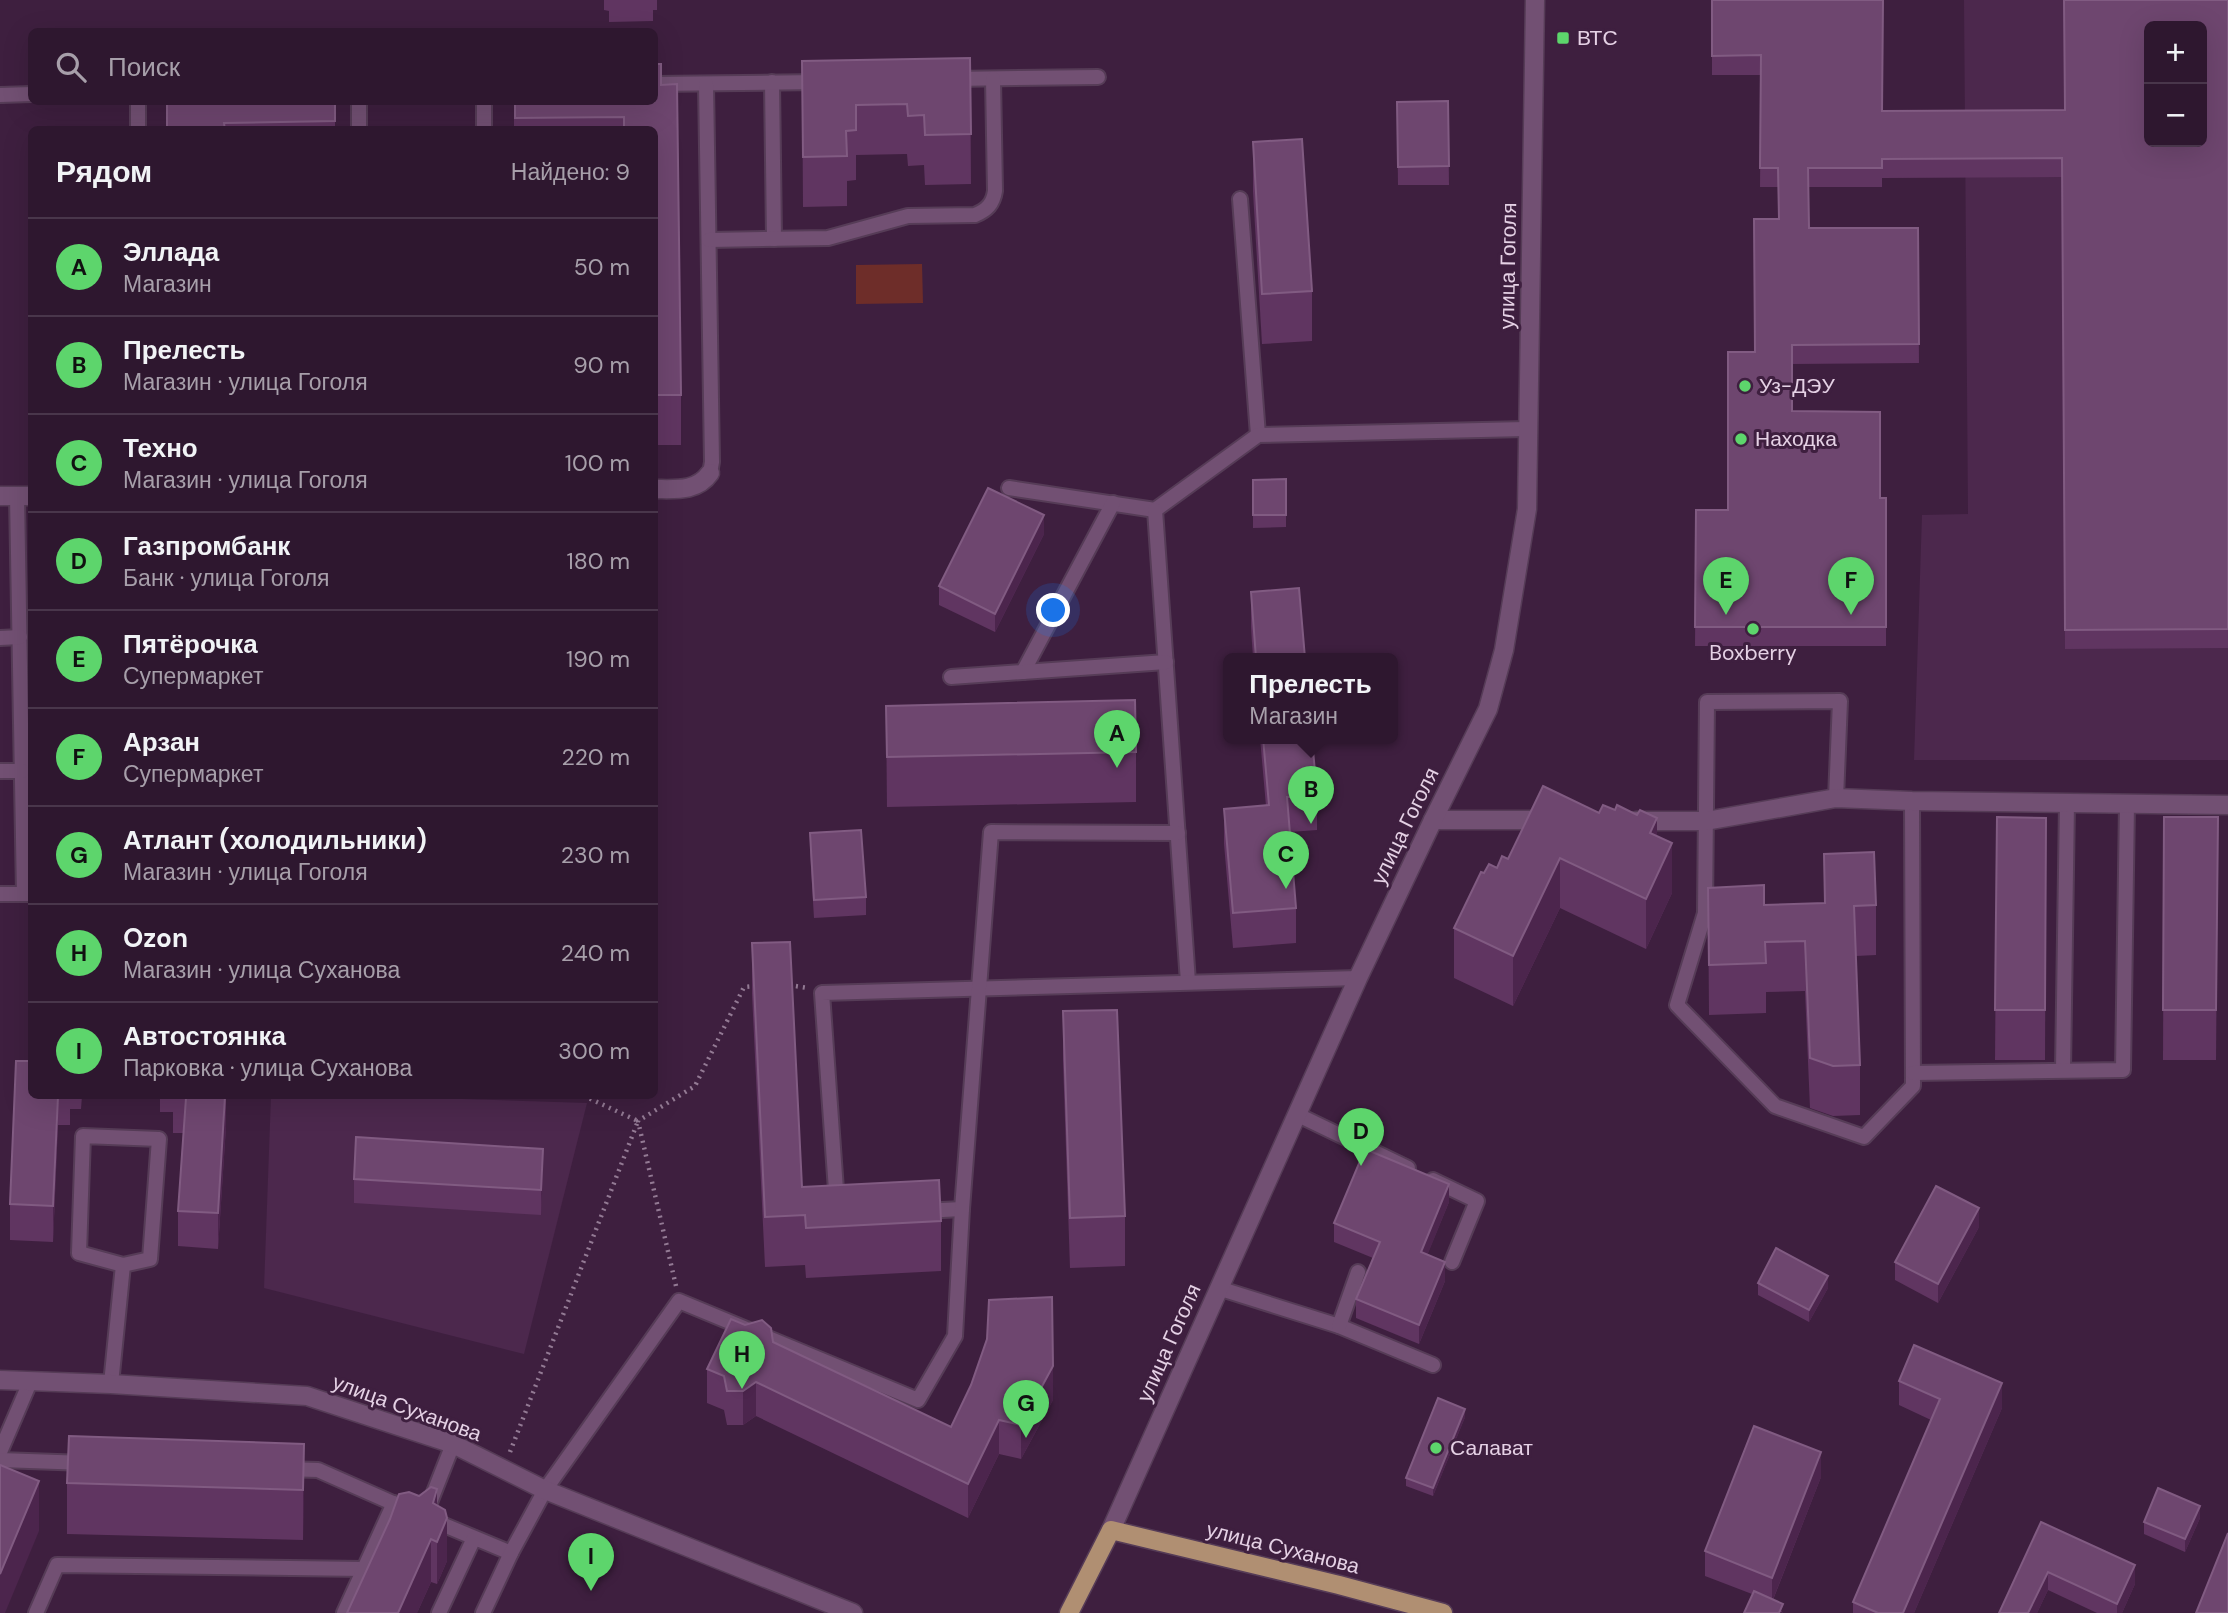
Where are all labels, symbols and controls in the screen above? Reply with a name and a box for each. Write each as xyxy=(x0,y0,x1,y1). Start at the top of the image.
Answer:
map controls xyxy=(2144,21,2207,147)
button: + xyxy=(2144,21,2207,84)
place label: ВТС xyxy=(1577,24,1618,52)
search box xyxy=(28,28,658,105)
marker: ВТС xyxy=(1555,30,1571,46)
icon: search xyxy=(52,48,90,86)
text: Поиск xyxy=(108,50,180,84)
button: − xyxy=(2144,84,2207,147)
text: Рядом xyxy=(56,152,152,191)
text: Найдено: 9 xyxy=(511,157,630,187)
street label: улица Гоголя xyxy=(1493,202,1523,330)
text: Эллада xyxy=(123,235,219,269)
text: A xyxy=(71,252,87,282)
text: 50 m xyxy=(574,252,630,282)
text: Магазин xyxy=(123,269,212,299)
text: Прелесть xyxy=(123,333,246,367)
text: B xyxy=(72,350,86,380)
text: 90 m xyxy=(573,350,630,380)
text: Магазин · улица Гоголя xyxy=(123,367,368,397)
place label: Уз-ДЭУ xyxy=(1759,372,1835,400)
marker: Уз-ДЭУ xyxy=(1737,378,1753,394)
place label: Находка xyxy=(1755,425,1837,453)
text: Техно xyxy=(123,431,198,465)
marker: Находка xyxy=(1733,431,1749,447)
text: C xyxy=(71,448,87,478)
text: 100 m xyxy=(565,448,630,478)
text: Магазин · улица Гоголя xyxy=(123,465,368,495)
text: Газпромбанк xyxy=(123,529,290,563)
text: D xyxy=(71,546,87,576)
text: 180 m xyxy=(566,546,630,576)
pin: E xyxy=(1703,557,1749,615)
pin: F xyxy=(1828,557,1874,615)
text: Банк · улица Гоголя xyxy=(123,563,330,593)
your location xyxy=(1036,593,1070,627)
marker: Boxberry xyxy=(1745,621,1761,637)
text: Пятёрочка xyxy=(123,627,258,661)
place label: Boxberry xyxy=(1709,639,1797,667)
text: E xyxy=(72,644,86,674)
text: 190 m xyxy=(566,644,630,674)
popup xyxy=(1223,653,1398,744)
text: Супермаркет xyxy=(123,661,263,691)
text: Прелесть xyxy=(1249,667,1372,701)
text: Магазин xyxy=(1249,701,1338,731)
pin: A xyxy=(1094,710,1140,768)
text: Арзан xyxy=(123,725,200,759)
text: F xyxy=(73,742,85,772)
text: 220 m xyxy=(561,742,630,772)
text: Супермаркет xyxy=(123,759,263,789)
street label: улица Гоголя xyxy=(1365,763,1445,889)
pin: B xyxy=(1288,766,1334,824)
text: Атлант (холодильники) xyxy=(123,823,427,857)
pin: C xyxy=(1263,831,1309,889)
text: G xyxy=(70,840,88,870)
text: 230 m xyxy=(561,840,630,870)
text: Магазин · улица Гоголя xyxy=(123,857,368,887)
text: Ozon xyxy=(123,921,188,955)
text: H xyxy=(71,938,87,968)
text: 240 m xyxy=(561,938,630,968)
text: Магазин · улица Суханова xyxy=(123,955,400,985)
text: Автостоянка xyxy=(123,1019,286,1053)
text: I xyxy=(76,1036,82,1066)
text: 300 m xyxy=(558,1036,630,1066)
text: Парковка · улица Суханова xyxy=(123,1053,412,1083)
pin: D xyxy=(1338,1108,1384,1166)
street label: улица Гоголя xyxy=(1130,1279,1208,1407)
pin: H xyxy=(719,1331,765,1389)
street label: улица Суханова xyxy=(329,1368,486,1448)
pin: G xyxy=(1003,1380,1049,1438)
place label: Салават xyxy=(1450,1434,1533,1462)
marker: Салават xyxy=(1428,1440,1444,1456)
street label: улица Суханова xyxy=(1204,1515,1363,1581)
pin: I xyxy=(568,1533,614,1591)

